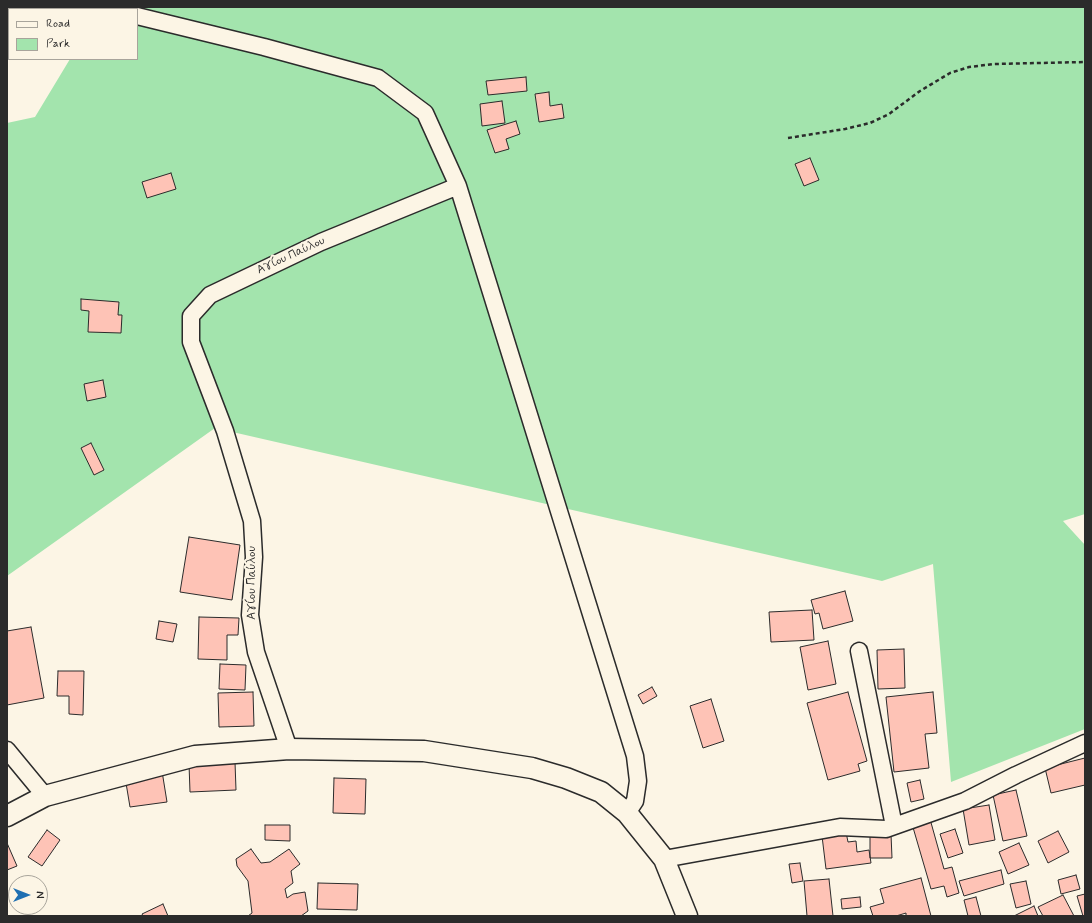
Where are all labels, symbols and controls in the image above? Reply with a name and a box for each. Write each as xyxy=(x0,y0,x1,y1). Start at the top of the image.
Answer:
legend xyxy=(8,8,138,60)
text: Road xyxy=(46,16,70,32)
text: Park xyxy=(46,36,70,52)
street label: Αγίου Παύλου xyxy=(255,234,327,278)
street label: Αγίου Παύλου xyxy=(245,546,259,620)
north arrow xyxy=(8,875,48,915)
text: N xyxy=(32,891,46,899)

